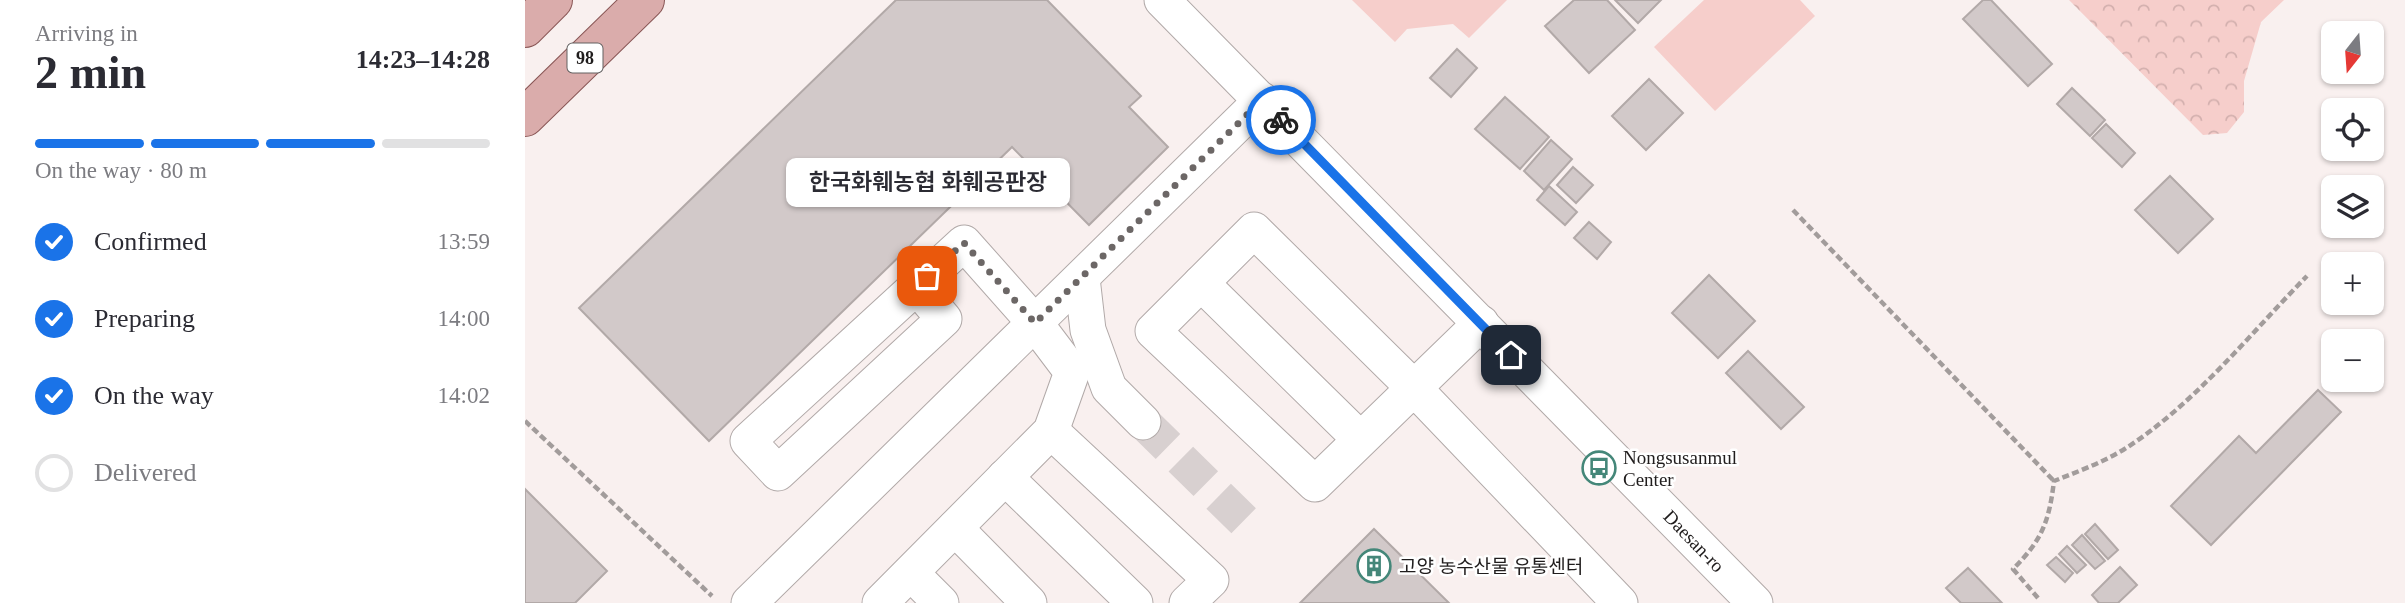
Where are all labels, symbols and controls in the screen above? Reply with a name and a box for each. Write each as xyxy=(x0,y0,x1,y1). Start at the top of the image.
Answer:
text: Arriving in xyxy=(35,21,138,46)
north arrow xyxy=(2321,21,2383,84)
map controls xyxy=(2321,21,2384,392)
road number: 98 xyxy=(567,44,603,72)
text: 14:23–14:28 xyxy=(356,45,490,74)
text: 2 min xyxy=(35,47,146,98)
courier xyxy=(1246,85,1316,155)
button: locate xyxy=(2321,98,2384,161)
icon: bike xyxy=(1262,101,1300,139)
callout: 한국화훼농협 화훼공판장 xyxy=(785,157,1069,206)
text: On the way · 80 m xyxy=(35,158,207,183)
text: 한국화훼농협 화훼공판장 xyxy=(809,170,1047,195)
button: layers xyxy=(2321,175,2384,238)
icon: check xyxy=(35,223,73,261)
text: Confirmed xyxy=(94,227,207,256)
text: 13:59 xyxy=(438,229,490,254)
pin xyxy=(897,246,957,306)
button: + xyxy=(2321,252,2384,315)
icon: bag xyxy=(908,257,946,295)
icon: check xyxy=(35,300,73,338)
text: Preparing xyxy=(94,304,195,333)
text: 14:00 xyxy=(438,306,490,331)
pin xyxy=(1481,325,1541,385)
button: − xyxy=(2321,329,2384,392)
icon: home xyxy=(1492,336,1530,374)
icon: check xyxy=(35,377,73,415)
text: On the way xyxy=(94,381,214,410)
text: 14:02 xyxy=(438,383,490,408)
place label: Nongsusanmul Center xyxy=(1623,447,1737,490)
bus stop icon: Nongsusanmul Center xyxy=(1580,449,1618,487)
text: Delivered xyxy=(94,458,197,487)
street label: Daesan-ro xyxy=(1659,506,1729,576)
building icon: 고양 농수산물 유통센터 xyxy=(1355,547,1393,585)
place label: 고양 농수산물 유통센터 xyxy=(1399,556,1583,577)

